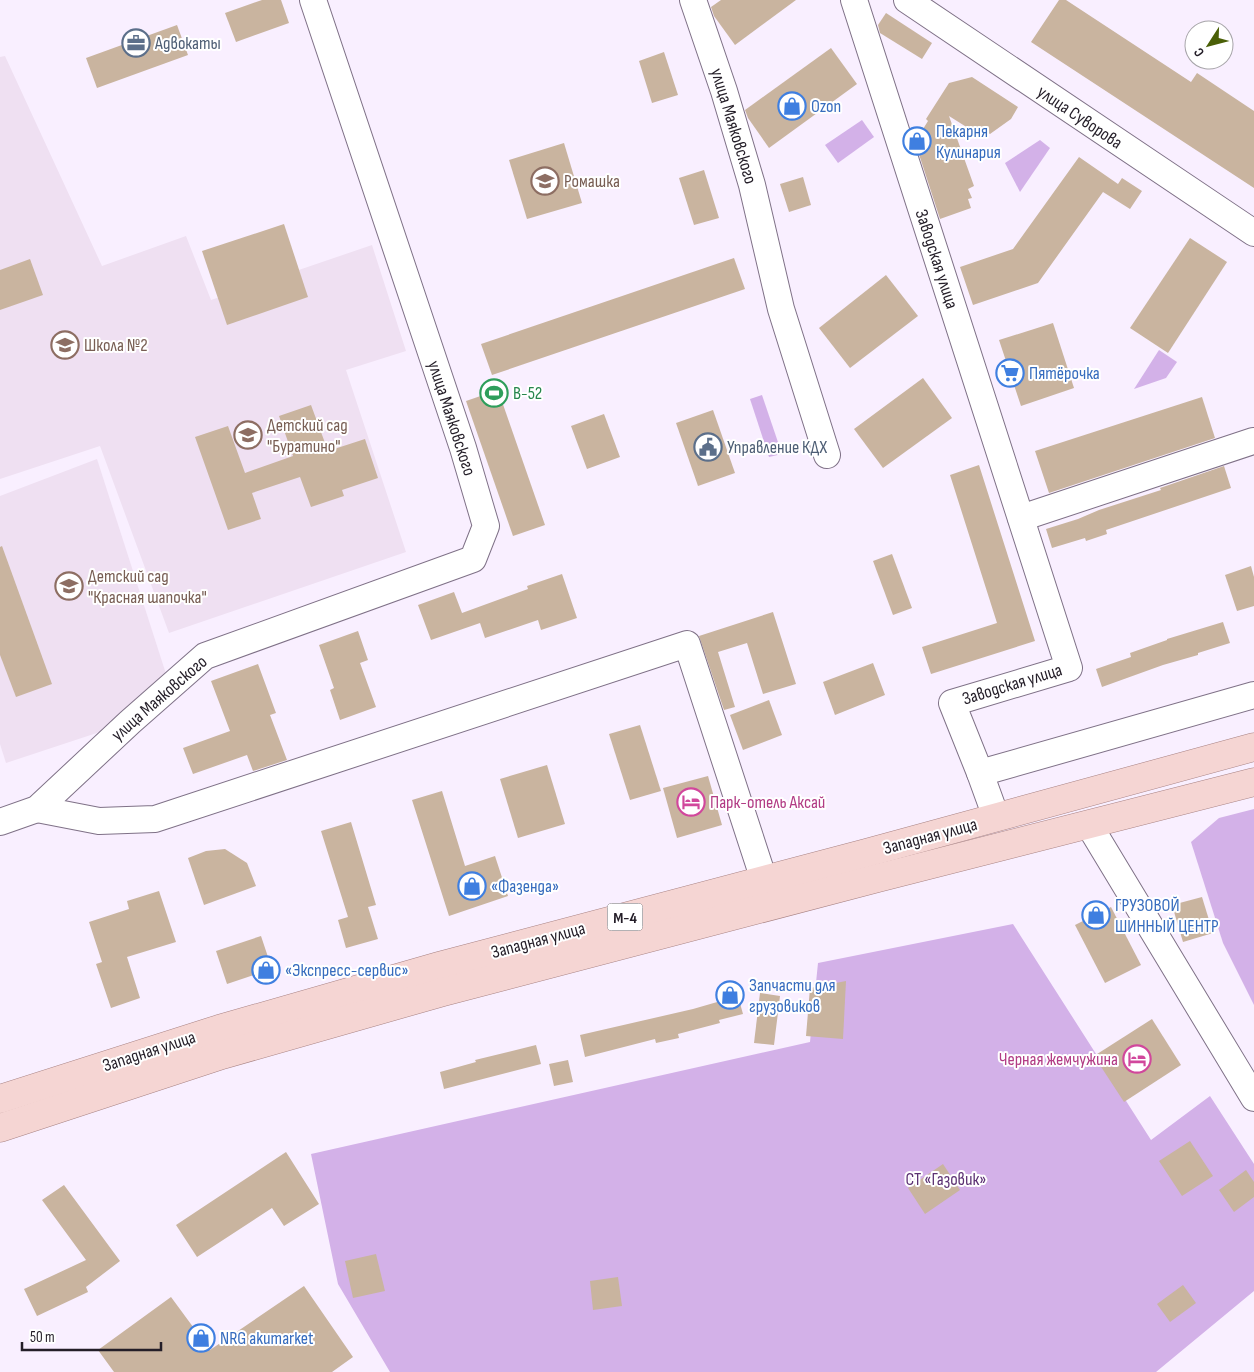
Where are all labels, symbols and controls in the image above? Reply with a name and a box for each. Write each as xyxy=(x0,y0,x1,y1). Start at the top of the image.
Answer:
north arrow xyxy=(1184,20,1234,70)
office icon: Адвокаты xyxy=(121,28,151,58)
place label: Адвокаты xyxy=(154,33,221,54)
text: С xyxy=(1190,44,1208,60)
street label: улица Маяковского xyxy=(706,66,761,186)
street label: улица Суворова xyxy=(1033,81,1126,154)
shop icon: Ozon xyxy=(777,91,807,121)
place label: Ozon xyxy=(811,96,841,117)
place label: Пекарня Кулинария xyxy=(936,121,1001,163)
shop icon: Пекарня Кулинария xyxy=(902,126,932,156)
school or university icon: Ромашка xyxy=(530,166,560,196)
place label: Ромашка xyxy=(564,171,620,192)
street label: Заводская улица xyxy=(911,207,962,312)
school or university icon: Школа №2 xyxy=(50,330,80,360)
place label: Школа №2 xyxy=(84,335,148,356)
street label: улица Маяковского xyxy=(423,358,480,478)
supermarket icon: Пятёрочка xyxy=(995,358,1025,388)
place label: Пятёрочка xyxy=(1029,363,1100,384)
sports icon: В-52 xyxy=(479,378,509,408)
place label: В-52 xyxy=(513,383,542,404)
place label: Детский сад "Буратино" xyxy=(267,415,348,457)
school or university icon: Детский сад "Буратино" xyxy=(233,420,263,450)
public building icon: Управление КДХ xyxy=(693,432,723,462)
place label: Управление КДХ xyxy=(727,437,828,458)
place label: Детский сад "Красная шапочка" xyxy=(88,566,207,608)
school or university icon: Детский сад "Красная шапочка" xyxy=(54,571,84,601)
street label: улица Маяковского xyxy=(107,651,211,746)
street label: Заводская улица xyxy=(960,659,1065,710)
hotel icon: Парк-отель Аксай xyxy=(676,787,706,817)
place label: Парк-отель Аксай xyxy=(710,792,825,813)
street label: Западная улица xyxy=(881,814,979,859)
shop icon: «Фазенда» xyxy=(457,871,487,901)
place label: «Фазенда» xyxy=(491,876,559,897)
place label: ГРУЗОВОЙ ШИННЫЙ ЦЕНТР xyxy=(1115,895,1219,937)
shop icon: ГРУЗОВОЙ ШИННЫЙ ЦЕНТР xyxy=(1081,900,1111,930)
road number: М-4 xyxy=(608,904,642,930)
street label: Западная улица xyxy=(489,918,587,963)
shop icon: «Экспресс-сервис» xyxy=(251,955,281,985)
place label: «Экспресс-сервис» xyxy=(285,960,409,981)
place label: Запчасти для грузовиков xyxy=(749,975,836,1017)
shop icon: Запчасти для грузовиков xyxy=(715,980,745,1010)
street label: Западная улица xyxy=(100,1027,198,1076)
hotel icon: Черная жемчужина xyxy=(1122,1044,1152,1074)
place label: Черная жемчужина xyxy=(999,1049,1118,1070)
park label: СТ «Газовик» xyxy=(906,1169,986,1190)
scale bar xyxy=(22,1320,161,1352)
shop icon: NRG akumarket xyxy=(186,1323,216,1353)
text: 50 m xyxy=(30,1328,55,1347)
place label: NRG akumarket xyxy=(220,1328,314,1349)

